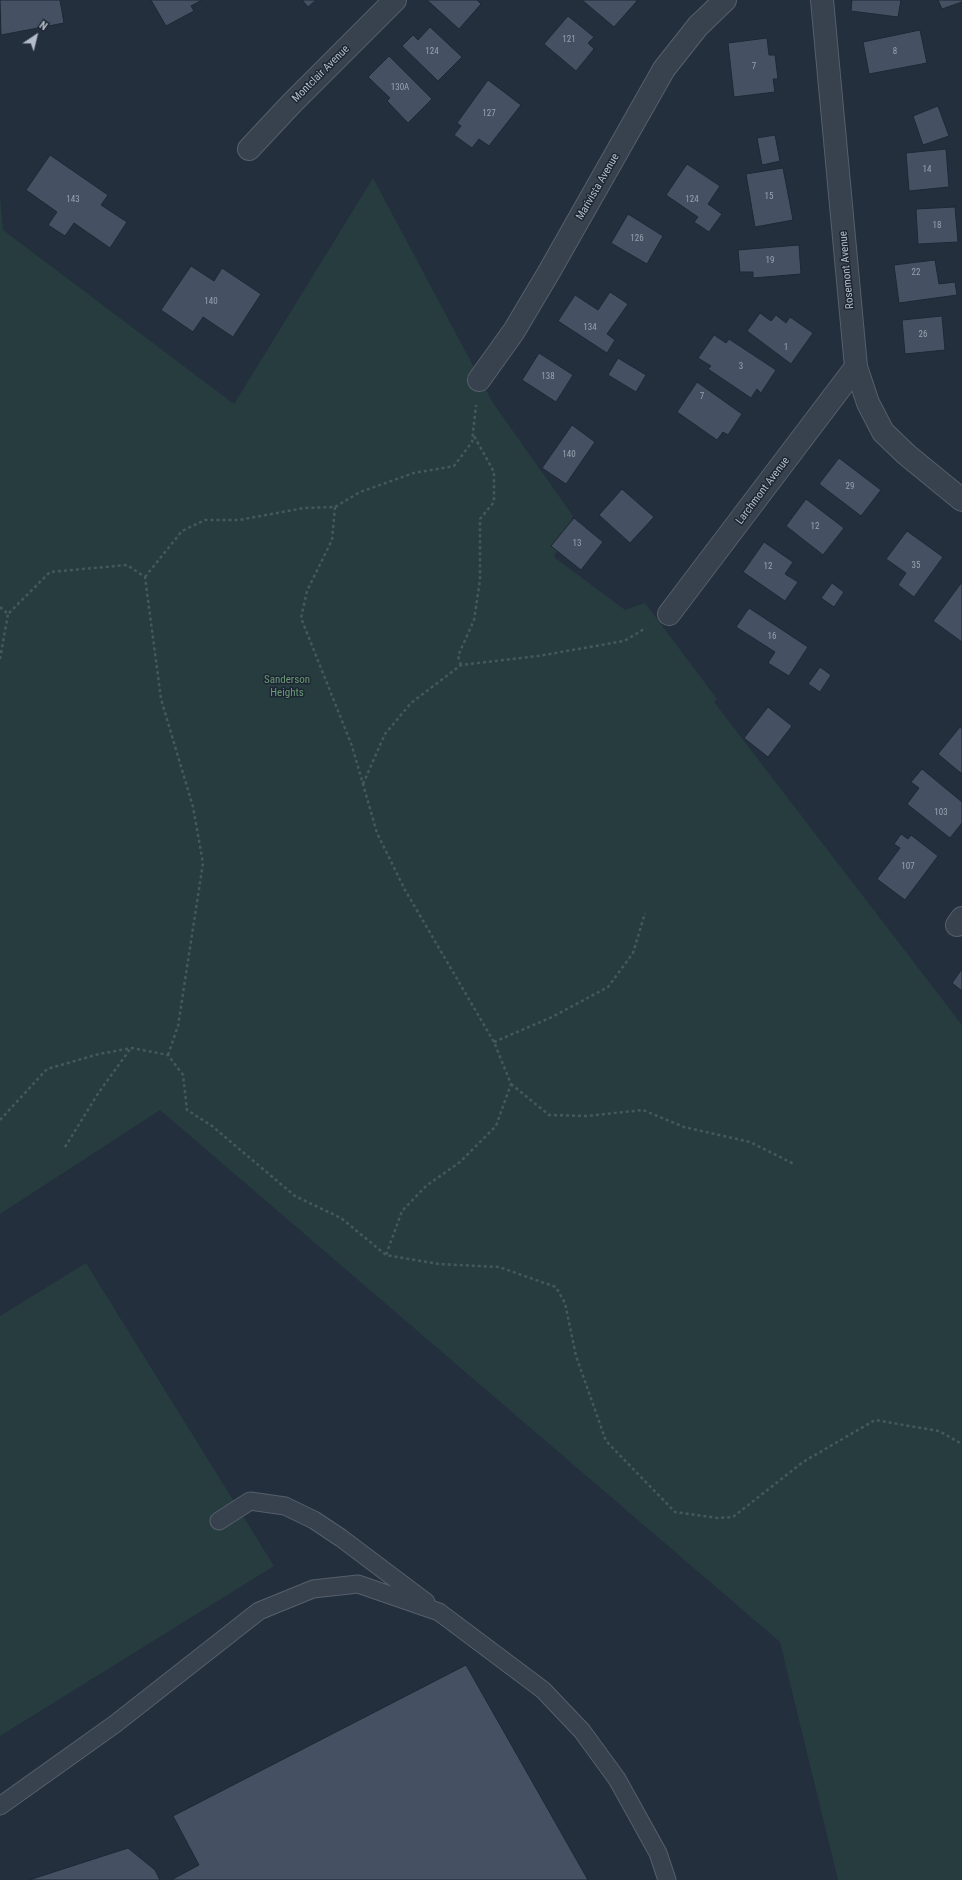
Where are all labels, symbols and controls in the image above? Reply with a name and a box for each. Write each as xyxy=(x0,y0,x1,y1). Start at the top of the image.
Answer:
north arrow xyxy=(16,16,56,56)
text: N xyxy=(37,19,50,33)
house number: 121 xyxy=(562,35,576,45)
street label: Montclair Avenue xyxy=(290,43,352,105)
house number: 124 xyxy=(425,47,439,57)
house number: 8 xyxy=(893,47,897,57)
house number: 7 xyxy=(752,62,756,72)
house number: 130A xyxy=(391,83,409,93)
house number: 127 xyxy=(482,109,496,119)
street label: Marivista Avenue xyxy=(574,151,622,223)
house number: 14 xyxy=(923,165,931,175)
house number: 15 xyxy=(765,192,773,202)
house number: 143 xyxy=(66,195,80,205)
house number: 124 xyxy=(685,195,699,205)
house number: 18 xyxy=(933,221,941,231)
street label: Rosemont Avenue xyxy=(837,231,857,309)
house number: 126 xyxy=(630,234,644,244)
house number: 19 xyxy=(766,256,774,266)
house number: 22 xyxy=(912,268,920,278)
house number: 140 xyxy=(204,297,218,307)
house number: 134 xyxy=(583,323,597,333)
house number: 26 xyxy=(919,330,927,340)
house number: 1 xyxy=(784,343,788,353)
house number: 3 xyxy=(739,362,743,372)
house number: 138 xyxy=(541,372,555,382)
house number: 7 xyxy=(700,392,704,402)
house number: 140 xyxy=(562,450,576,460)
street label: Larchmont Avenue xyxy=(733,455,793,527)
house number: 29 xyxy=(846,482,854,492)
house number: 12 xyxy=(811,522,819,532)
house number: 13 xyxy=(573,539,581,549)
house number: 35 xyxy=(912,561,920,571)
house number: 12 xyxy=(764,562,772,572)
house number: 16 xyxy=(768,632,776,642)
park label: Sanderson Heights xyxy=(264,673,310,699)
house number: 103 xyxy=(934,808,948,818)
house number: 107 xyxy=(901,862,915,872)

